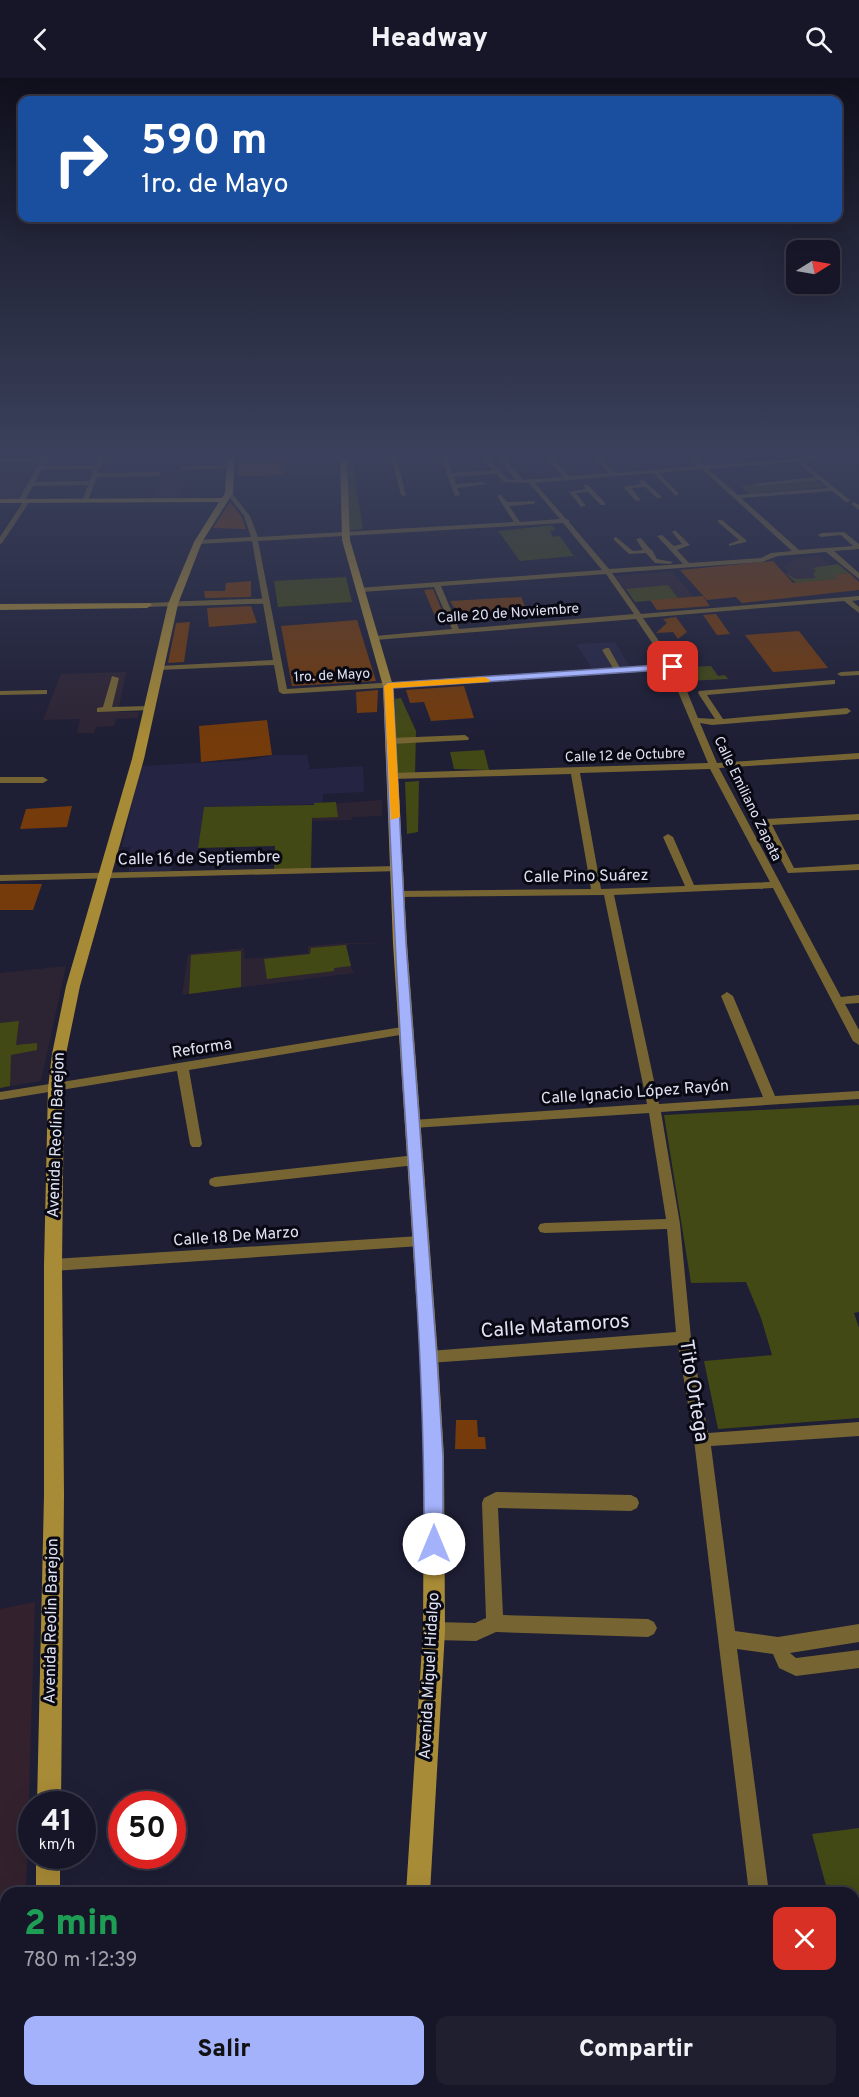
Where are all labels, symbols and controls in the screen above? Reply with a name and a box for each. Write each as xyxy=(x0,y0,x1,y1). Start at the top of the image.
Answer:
text: Headway xyxy=(371,22,488,56)
icon: back xyxy=(24,23,57,56)
icon: search xyxy=(802,23,835,56)
text: 590 m xyxy=(141,116,268,169)
icon: right xyxy=(42,120,120,198)
text: 1ro. de Mayo xyxy=(141,168,289,202)
north arrow xyxy=(786,240,840,294)
map controls xyxy=(786,240,840,294)
street label: Calle 20 de Noviembre xyxy=(436,601,580,627)
pin xyxy=(647,641,698,692)
icon: arrive xyxy=(656,650,689,683)
street label: 1ro. de Mayo xyxy=(293,666,371,686)
street label: Calle Emiliano Zapata xyxy=(709,734,785,864)
street label: Calle 12 de Octubre xyxy=(564,745,686,767)
street label: Calle 16 de Septiembre xyxy=(118,848,280,870)
street label: Calle Pino Suárez xyxy=(523,866,649,888)
street label: Reforma xyxy=(171,1034,233,1064)
street label: Avenida Reolin Barejon xyxy=(44,1052,70,1218)
street label: Calle Ignacio López Rayón xyxy=(540,1076,730,1110)
street label: Calle 18 De Marzo xyxy=(172,1223,300,1251)
street label: Calle Matamoros xyxy=(480,1309,630,1345)
street label: Tito Ortega xyxy=(672,1338,714,1444)
position arrow xyxy=(402,1512,466,1576)
street label: Avenida Reolin Barejon xyxy=(41,1538,63,1704)
street label: Avenida Miguel Hidalgo xyxy=(416,1592,444,1760)
speed limit sign: 50 xyxy=(108,1791,186,1869)
text: 41 xyxy=(41,1804,73,1841)
text: km/h xyxy=(39,1836,75,1855)
text: 2 min xyxy=(24,1902,119,1948)
button: close xyxy=(773,1907,836,1970)
text: 780 m · 12:39 xyxy=(24,1948,138,1974)
button: Salir xyxy=(24,2016,424,2085)
button: Compartir xyxy=(436,2016,836,2085)

